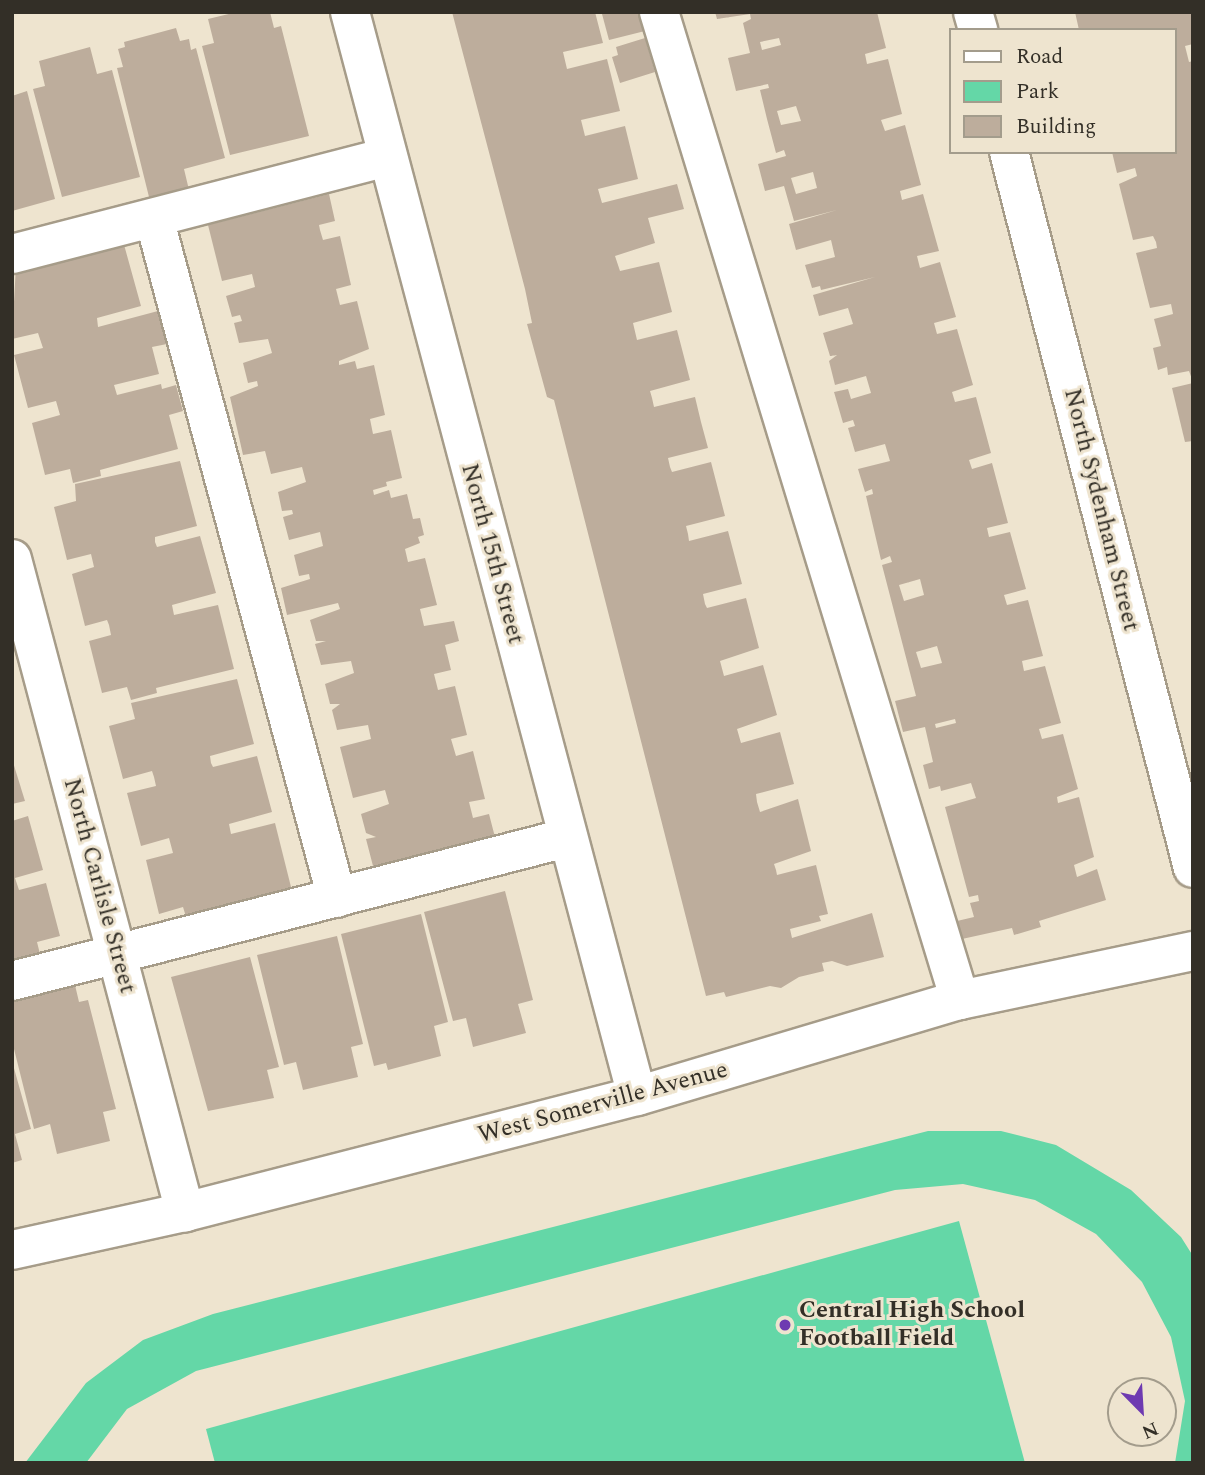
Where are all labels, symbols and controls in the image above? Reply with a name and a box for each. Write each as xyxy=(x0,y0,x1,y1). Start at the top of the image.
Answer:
legend xyxy=(950,28,1177,154)
text: Road xyxy=(1016,41,1063,73)
text: Park xyxy=(1016,76,1059,108)
text: Building xyxy=(1016,111,1096,143)
street label: North Sydenham Street xyxy=(1057,386,1145,634)
street label: North 15th Street xyxy=(454,461,530,647)
street label: North Carlisle Street xyxy=(56,775,142,997)
street label: West Somerville Avenue xyxy=(475,1056,731,1150)
place label: Central High School Football Field xyxy=(799,1297,1025,1353)
marker: Central High School Football Field xyxy=(777,1317,793,1333)
north arrow xyxy=(1107,1377,1177,1447)
text: N xyxy=(1137,1413,1163,1446)

